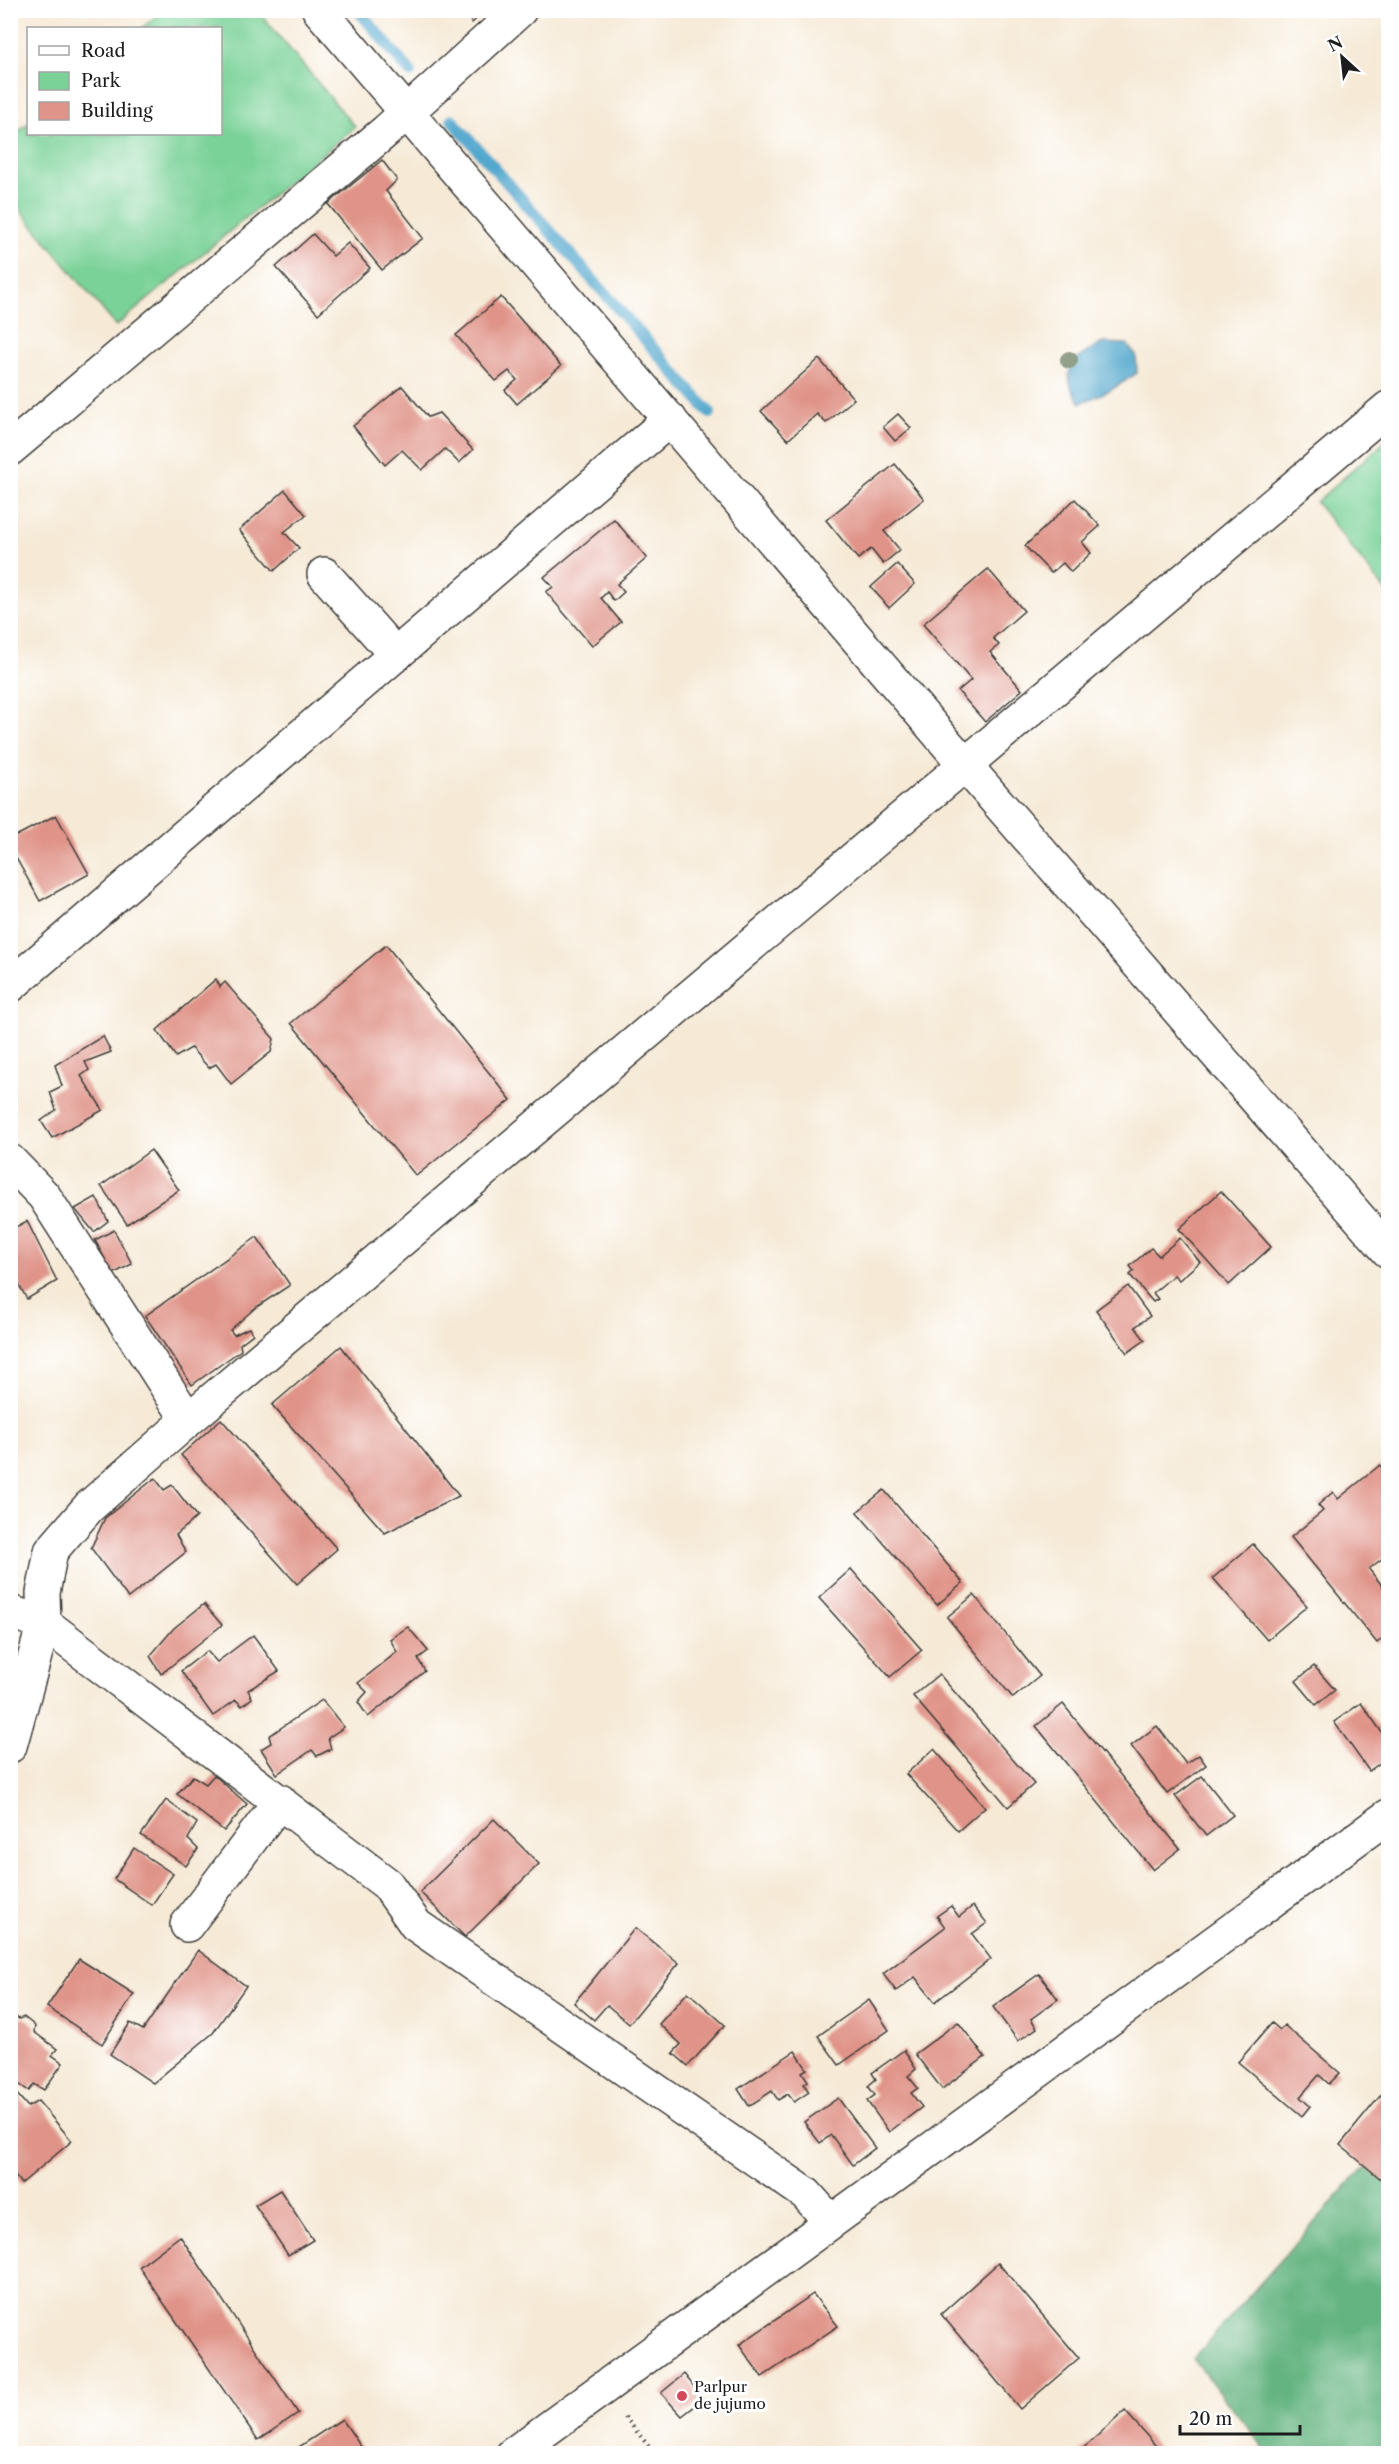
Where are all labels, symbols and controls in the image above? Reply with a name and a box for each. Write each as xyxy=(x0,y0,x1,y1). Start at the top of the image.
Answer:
legend xyxy=(27,27,222,135)
north arrow xyxy=(1312,27,1372,87)
text: N xyxy=(1324,32,1346,56)
text: Road xyxy=(81,40,126,62)
text: Park xyxy=(81,70,122,92)
text: Building xyxy=(81,100,153,122)
place label: Parlpur de jujumo xyxy=(694,2377,766,2413)
marker: Parlpur de jujumo xyxy=(675,2389,689,2403)
scale bar xyxy=(1180,2398,1300,2436)
text: 20 m xyxy=(1189,2408,1233,2430)

